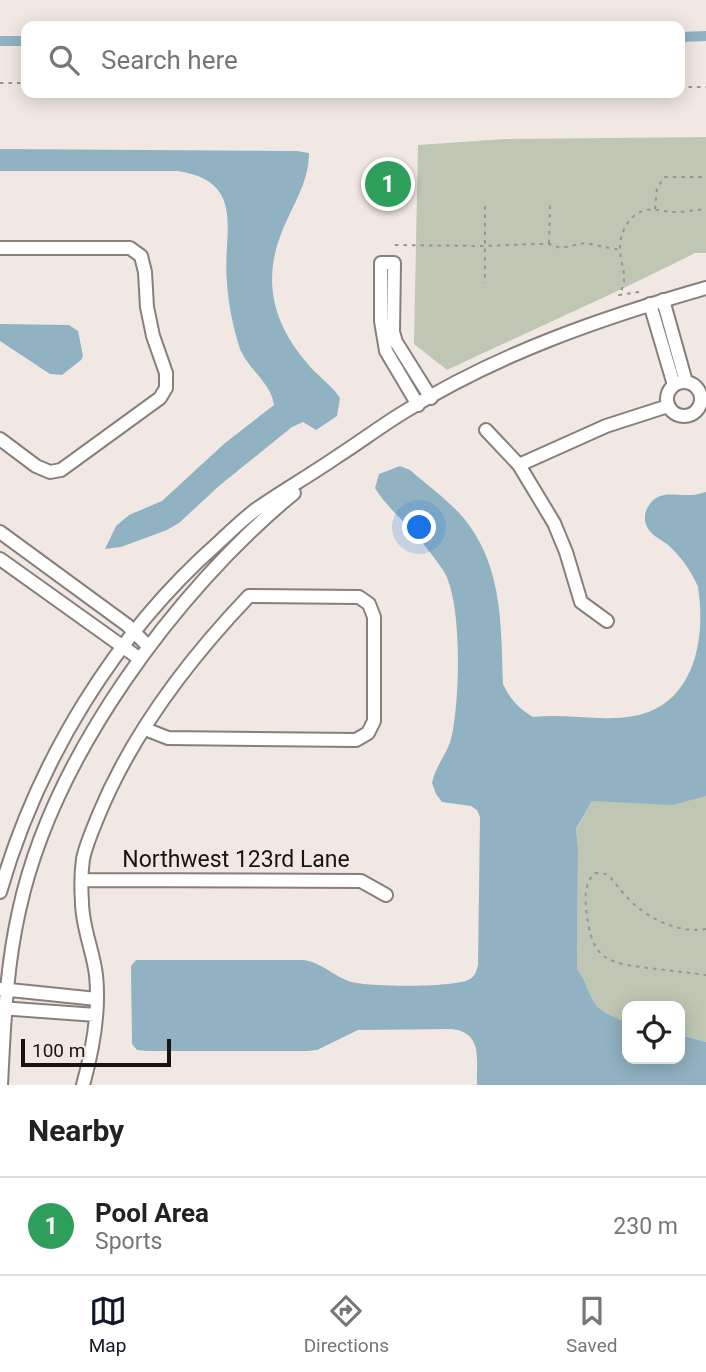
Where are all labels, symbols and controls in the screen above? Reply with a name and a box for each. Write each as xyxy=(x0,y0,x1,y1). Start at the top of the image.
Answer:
search box xyxy=(21,21,685,98)
icon: search xyxy=(45,41,83,79)
text: Search here xyxy=(101,45,238,75)
pin: 1 xyxy=(365,158,411,210)
your location xyxy=(402,510,436,544)
street label: Northwest 123rd Lane xyxy=(122,846,350,873)
map controls xyxy=(622,1001,685,1064)
button: locate xyxy=(622,1001,685,1064)
scale bar xyxy=(21,1036,172,1068)
text: 100 m xyxy=(32,1039,85,1062)
text: Nearby xyxy=(28,1113,124,1148)
text: Pool Area xyxy=(95,1198,209,1228)
text: 1 xyxy=(44,1213,58,1240)
text: 230 m xyxy=(613,1213,678,1240)
text: Sports xyxy=(95,1228,162,1255)
tab: Map xyxy=(89,1292,127,1357)
tab: Directions xyxy=(304,1292,389,1357)
tab: Saved xyxy=(566,1292,617,1357)

